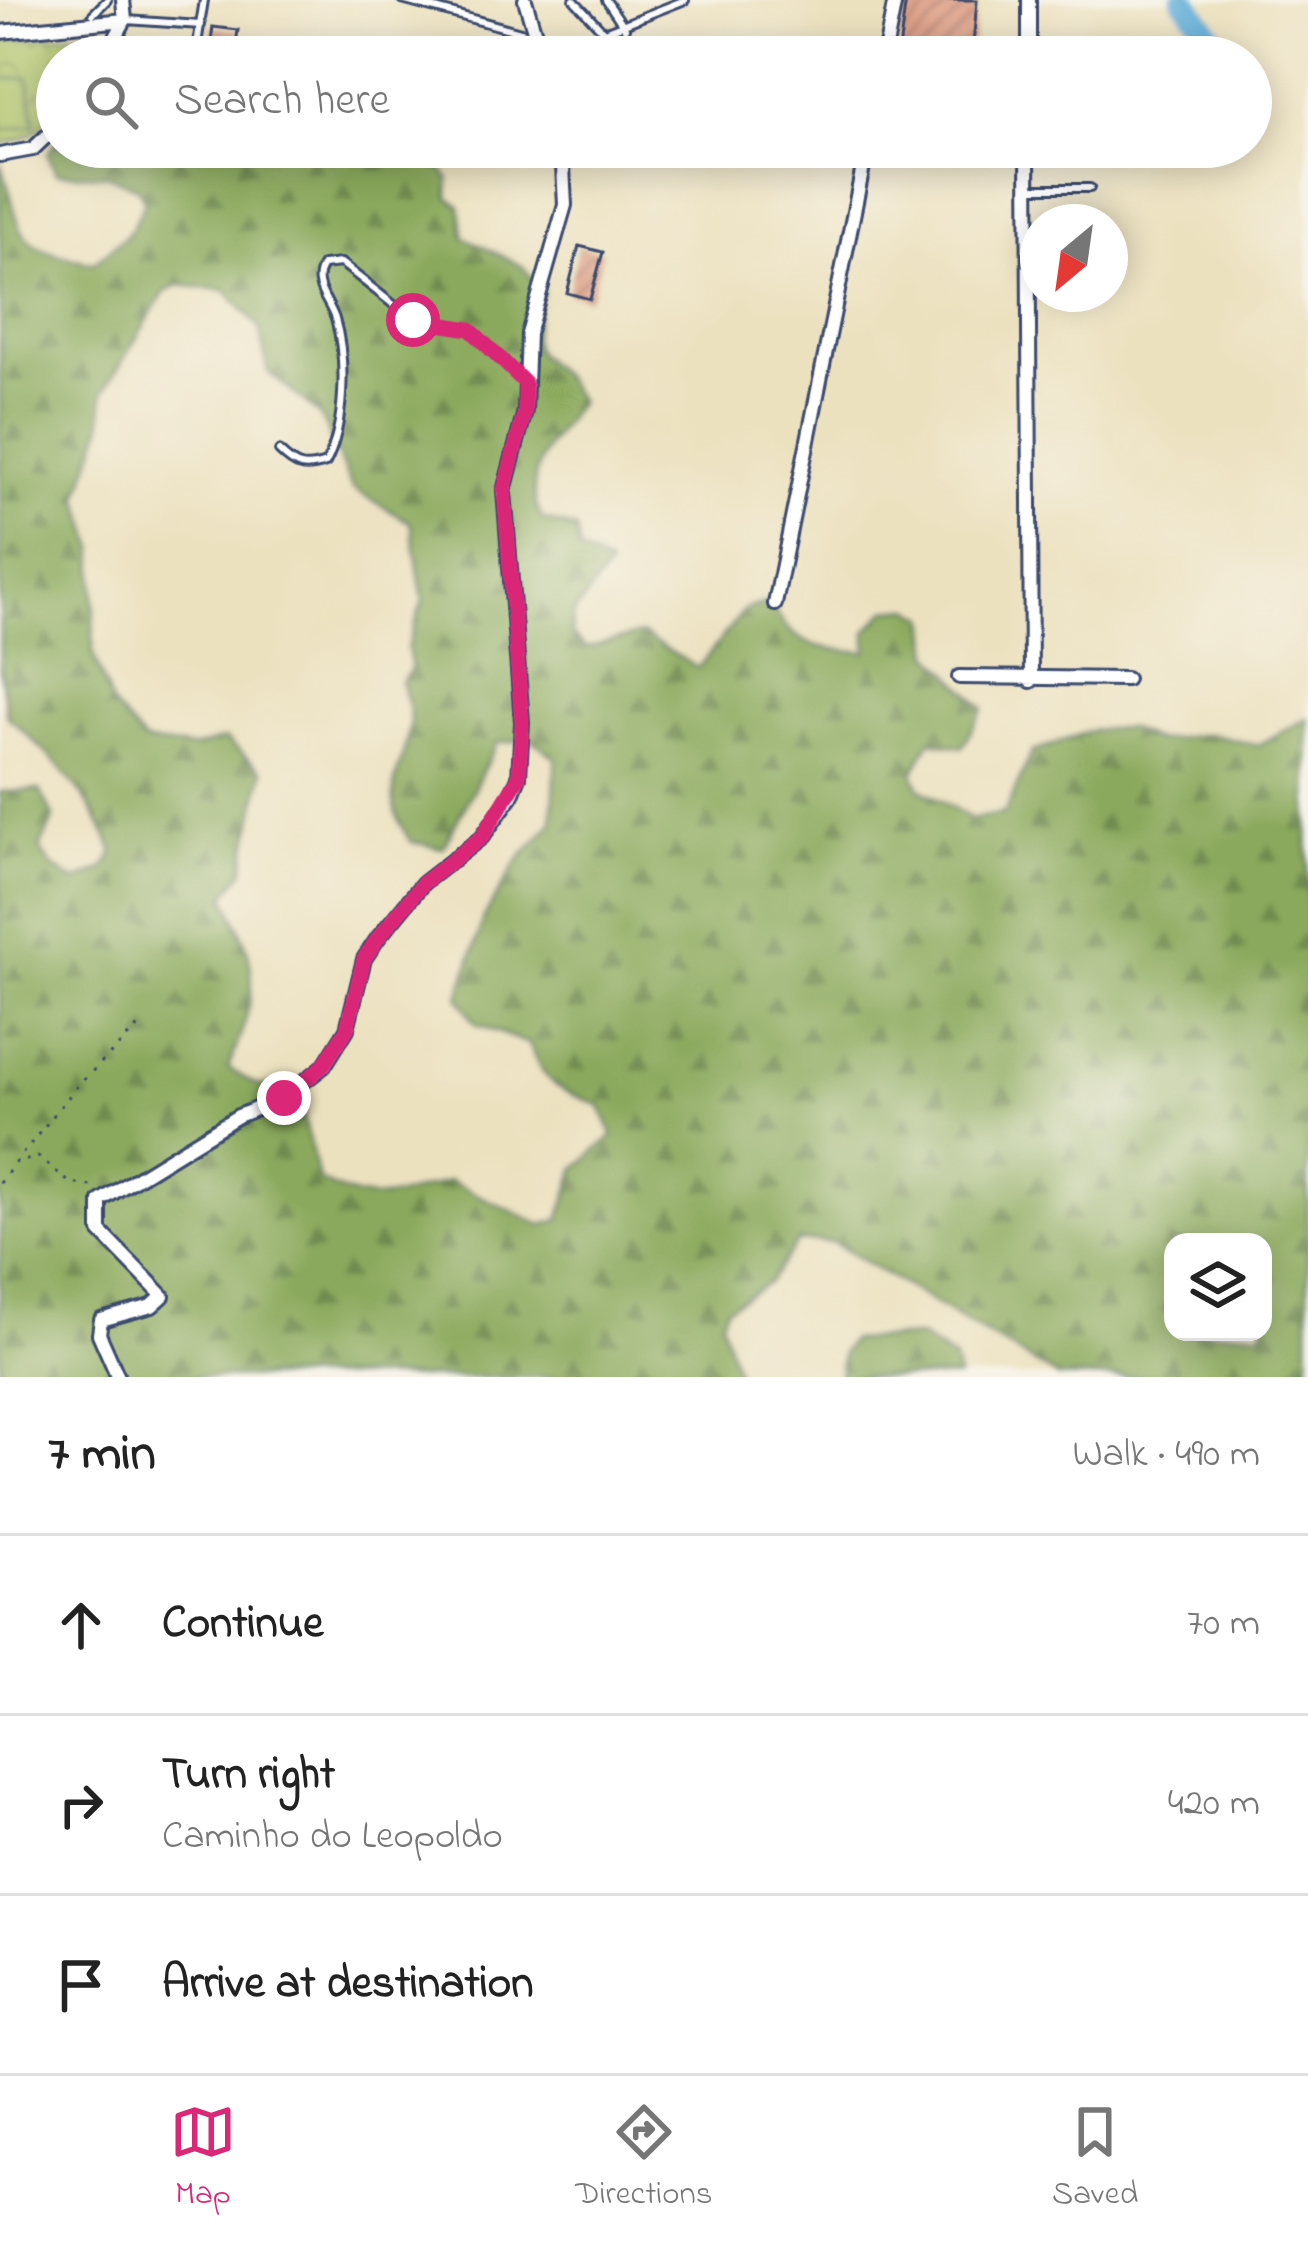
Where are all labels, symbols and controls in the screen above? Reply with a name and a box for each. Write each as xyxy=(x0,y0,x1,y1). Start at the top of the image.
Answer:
search box xyxy=(36,36,1272,168)
icon: search xyxy=(78,69,144,135)
text: Search here xyxy=(174,69,390,135)
north arrow xyxy=(1020,204,1128,312)
route start xyxy=(386,293,440,347)
route end xyxy=(257,1071,311,1125)
map controls xyxy=(1164,1233,1272,1341)
button: layers xyxy=(1164,1233,1272,1341)
text: 7 min xyxy=(48,1418,156,1493)
text: Walk · 490 m xyxy=(1073,1427,1260,1484)
icon: ahead xyxy=(48,1592,114,1658)
text: Continue xyxy=(162,1592,323,1658)
text: 70 m xyxy=(1187,1596,1260,1653)
text: Turn right xyxy=(162,1743,335,1809)
icon: right xyxy=(48,1772,114,1838)
text: 420 m xyxy=(1168,1776,1260,1833)
text: Caminho do Leopoldo xyxy=(162,1809,503,1866)
icon: arrive xyxy=(48,1952,114,2018)
text: Arrive at destination xyxy=(162,1952,533,2018)
tab: Map xyxy=(170,2099,236,2219)
tab: Directions xyxy=(575,2099,713,2219)
tab: Saved xyxy=(1052,2099,1138,2219)

